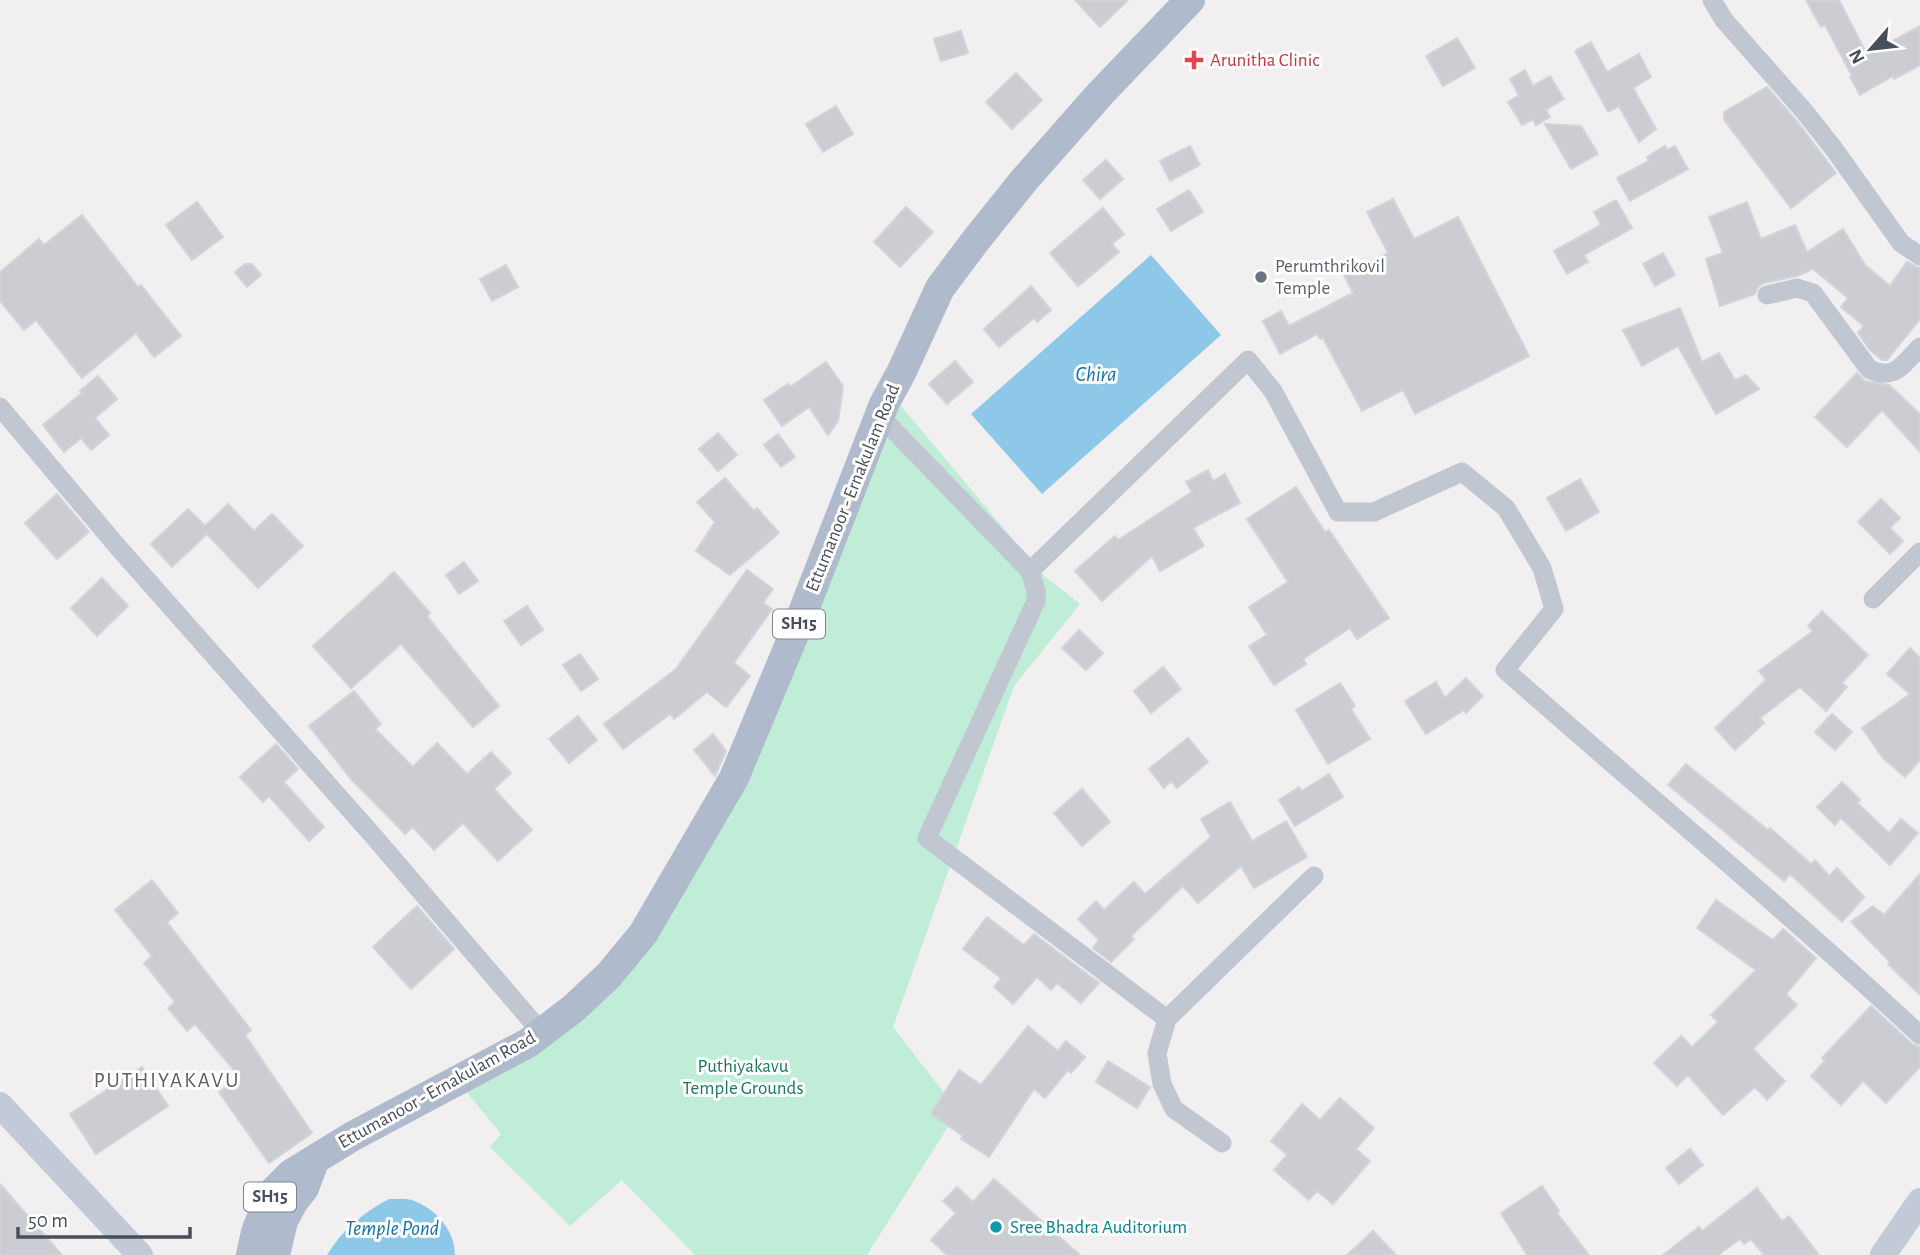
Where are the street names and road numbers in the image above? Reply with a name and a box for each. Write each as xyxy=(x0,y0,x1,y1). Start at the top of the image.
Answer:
street label: Ettumanoor - Ernakulam Road xyxy=(803,381,903,595)
road number: SH15 xyxy=(773,610,825,638)
street label: Ettumanoor - Ernakulam Road xyxy=(335,1028,539,1152)
road number: SH15 xyxy=(244,1182,296,1212)

